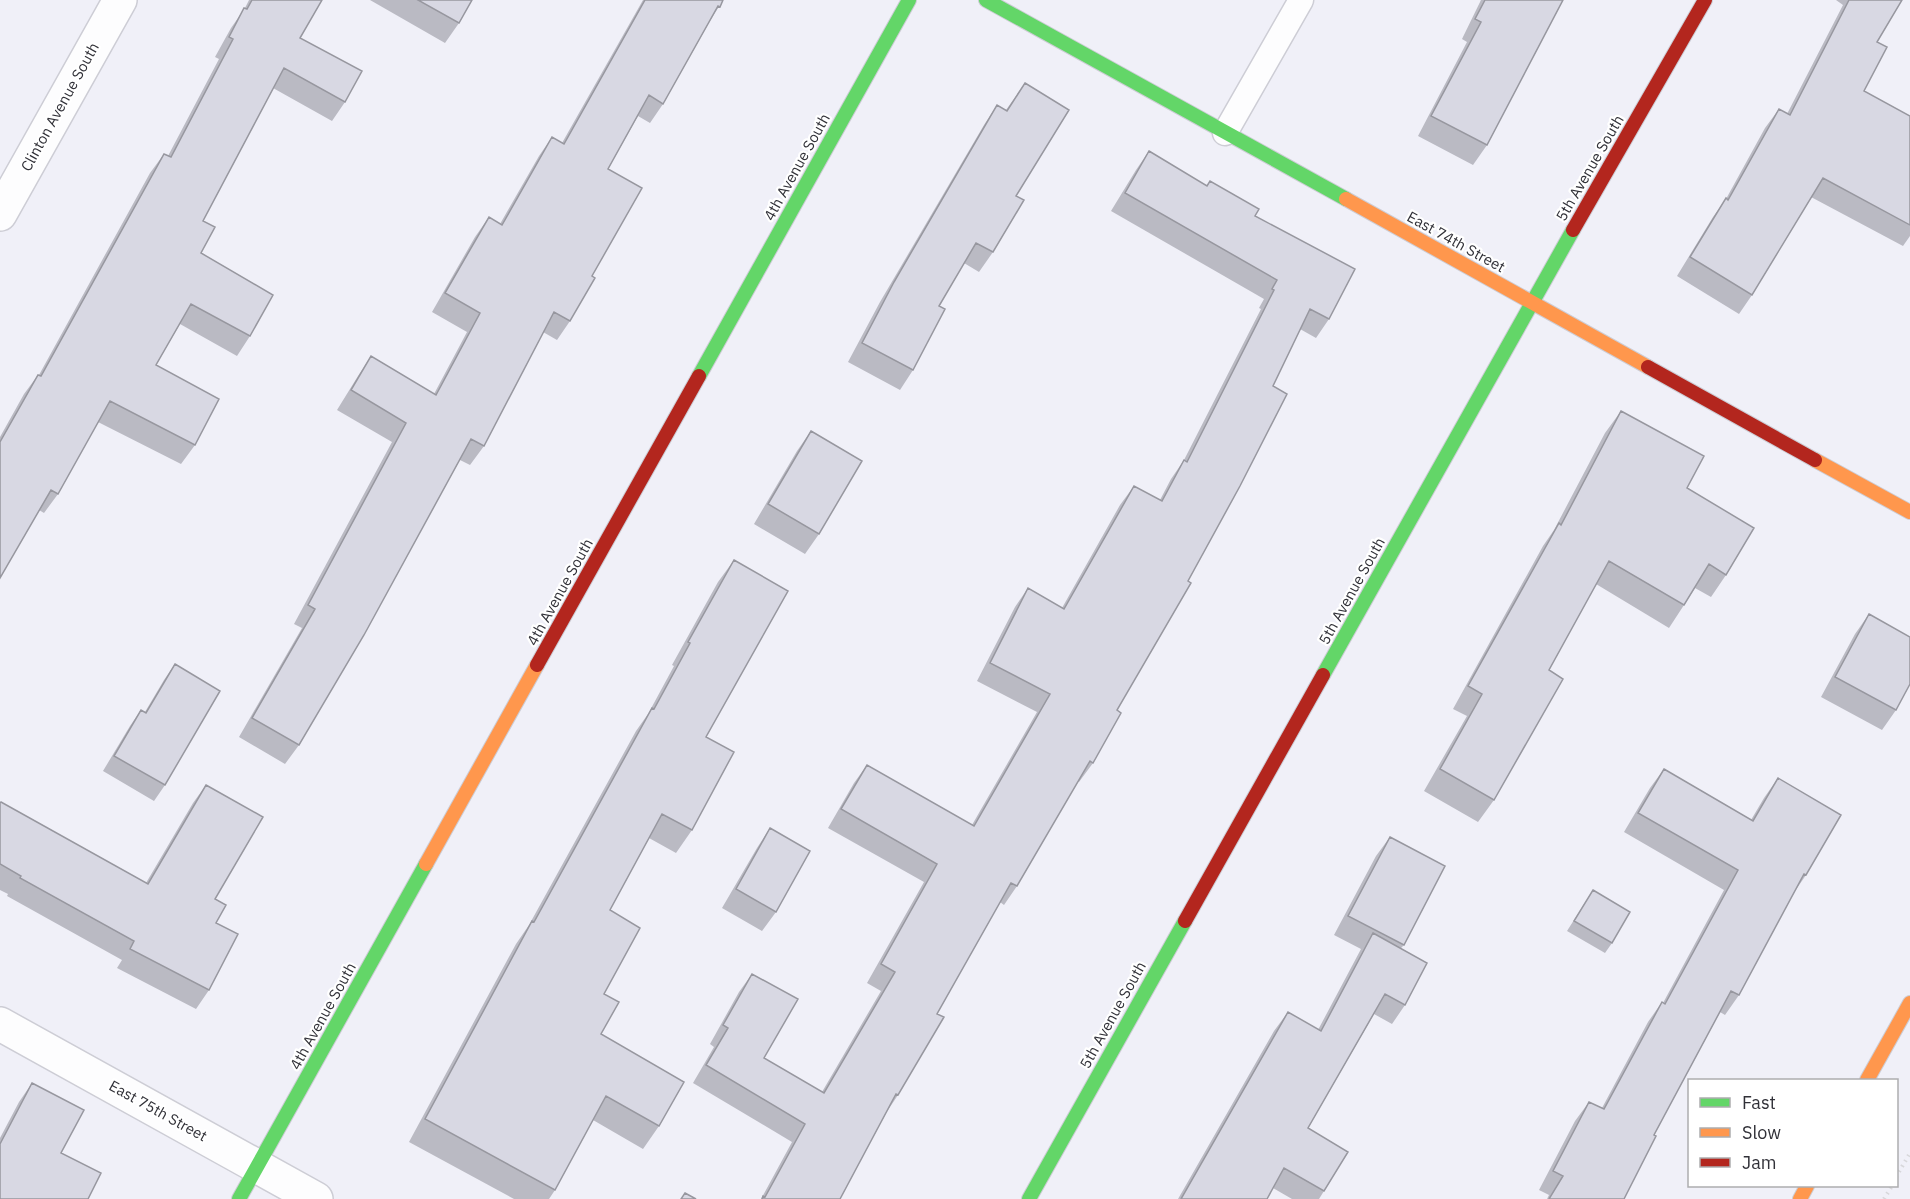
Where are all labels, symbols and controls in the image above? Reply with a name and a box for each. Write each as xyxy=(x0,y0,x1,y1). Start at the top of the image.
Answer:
street label: Clinton Avenue South xyxy=(16,39,103,175)
street label: 4th Avenue South xyxy=(759,110,834,224)
street label: 5th Avenue South xyxy=(1551,111,1628,224)
street label: East 74th Street xyxy=(1404,207,1509,276)
street label: 5th Avenue South xyxy=(1314,534,1389,648)
street label: 4th Avenue South xyxy=(522,535,597,649)
street label: 5th Avenue South xyxy=(1075,958,1150,1072)
street label: 4th Avenue South xyxy=(285,959,360,1073)
street label: East 75th Street xyxy=(106,1076,211,1145)
legend xyxy=(1688,1079,1898,1187)
text: Fast xyxy=(1742,1091,1776,1114)
text: Slow xyxy=(1742,1121,1781,1144)
text: Jam xyxy=(1742,1151,1777,1174)

